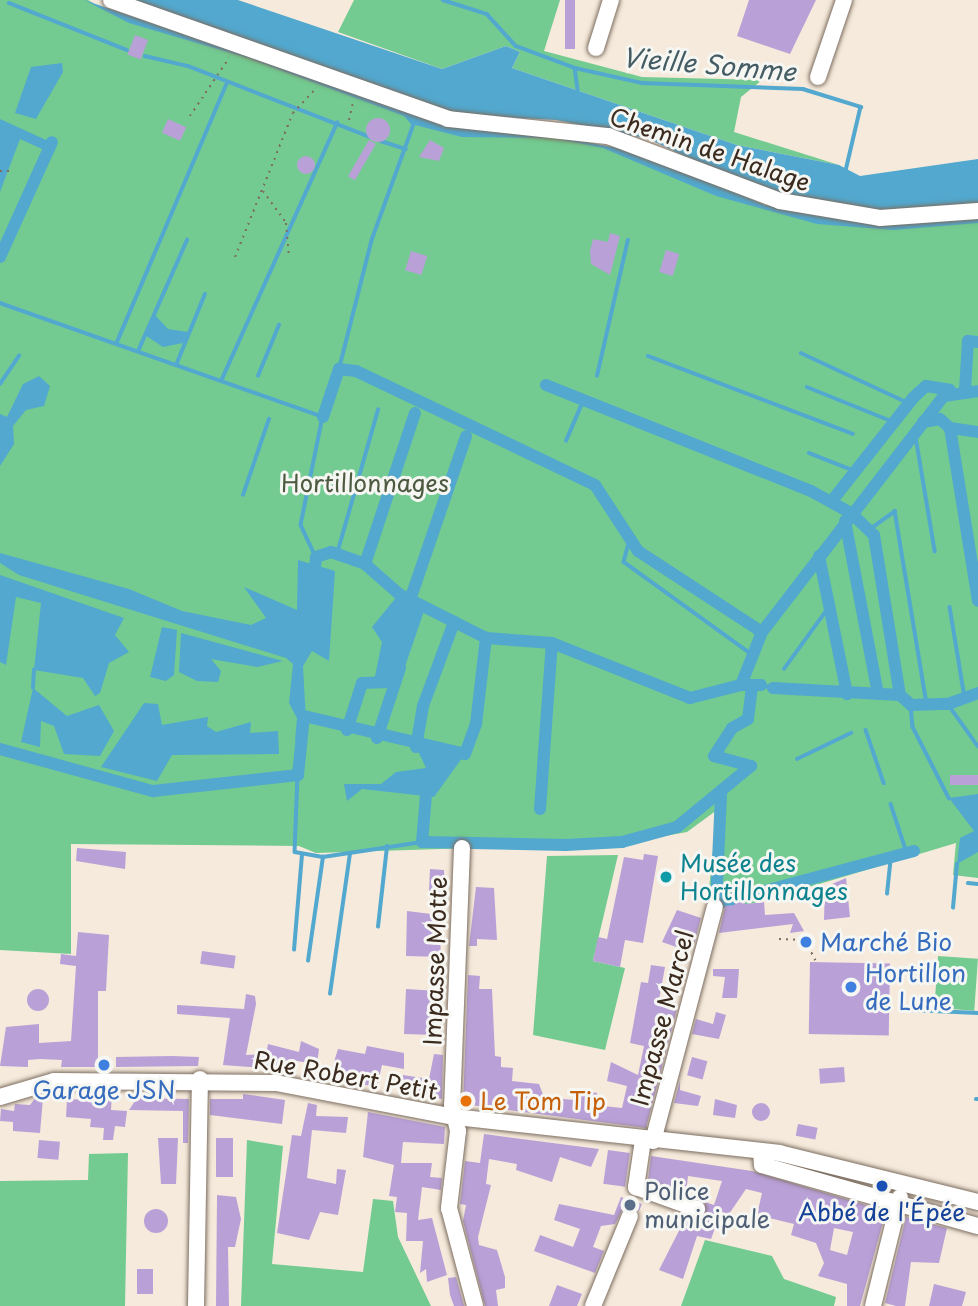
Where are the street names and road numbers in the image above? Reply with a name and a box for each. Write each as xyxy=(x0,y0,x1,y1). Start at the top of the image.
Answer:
street label: Chemin de Halage xyxy=(605,101,815,197)
street label: Impasse Motte xyxy=(418,876,452,1046)
street label: Impasse Marcel xyxy=(625,927,699,1109)
street label: Rue Robert Petit xyxy=(250,1044,442,1106)

